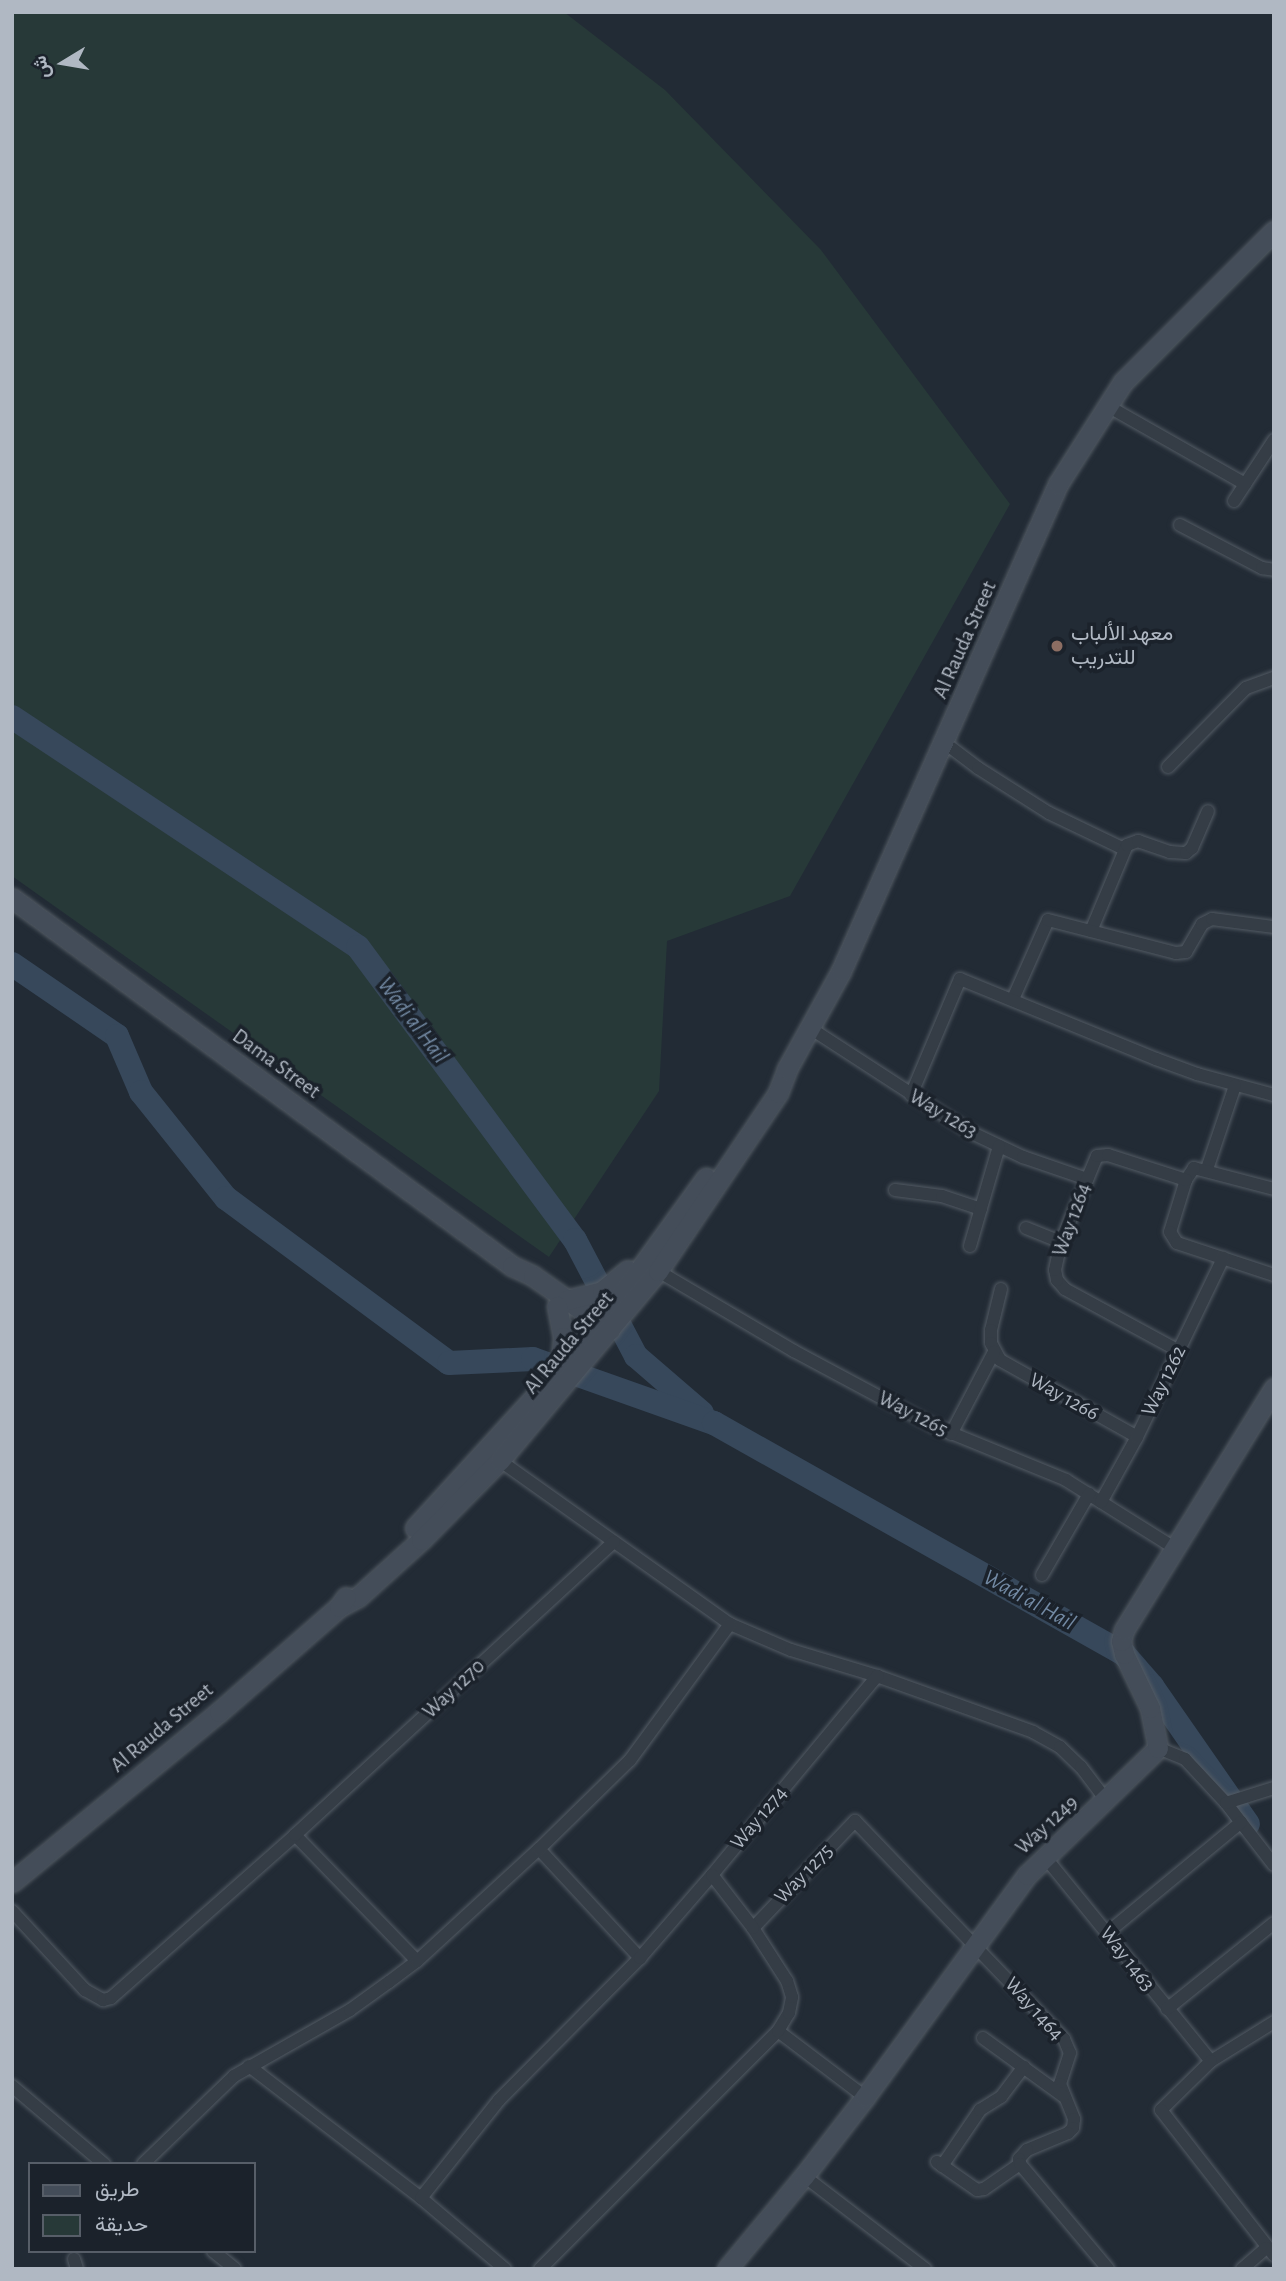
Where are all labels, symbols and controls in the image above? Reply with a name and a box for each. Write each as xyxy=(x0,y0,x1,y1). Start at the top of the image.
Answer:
north arrow xyxy=(28,28,98,98)
text: ش xyxy=(30,54,53,80)
street label: Al Rauda Street xyxy=(928,577,1002,703)
place label: معهد الألباب للتدريب xyxy=(1071,621,1173,671)
marker: معهد الألباب للتدريب xyxy=(1049,638,1065,654)
water label: Wadi al Hail xyxy=(370,972,454,1070)
street label: Dama Street xyxy=(227,1024,325,1104)
street label: Way 1263 xyxy=(904,1084,982,1144)
street label: Way 1264 xyxy=(1047,1180,1097,1260)
street label: Al Rauda Street xyxy=(519,1287,619,1399)
street label: Way 1262 xyxy=(1136,1341,1192,1421)
street label: Way 1266 xyxy=(1025,1368,1103,1426)
street label: Way 1265 xyxy=(874,1386,952,1442)
water label: Wadi al Hail xyxy=(978,1564,1080,1638)
street label: Way 1270 xyxy=(418,1654,490,1724)
street label: Al Rauda Street xyxy=(106,1678,218,1778)
street label: Way 1274 xyxy=(725,1781,793,1855)
street label: Way 1249 xyxy=(1011,1790,1083,1860)
street label: Way 1275 xyxy=(769,1839,839,1909)
street label: Way 1463 xyxy=(1094,1922,1160,1996)
street label: Way 1464 xyxy=(999,1972,1069,2046)
legend xyxy=(28,2162,256,2253)
text: طريق xyxy=(95,2179,140,2200)
text: حديقة xyxy=(95,2214,148,2235)

